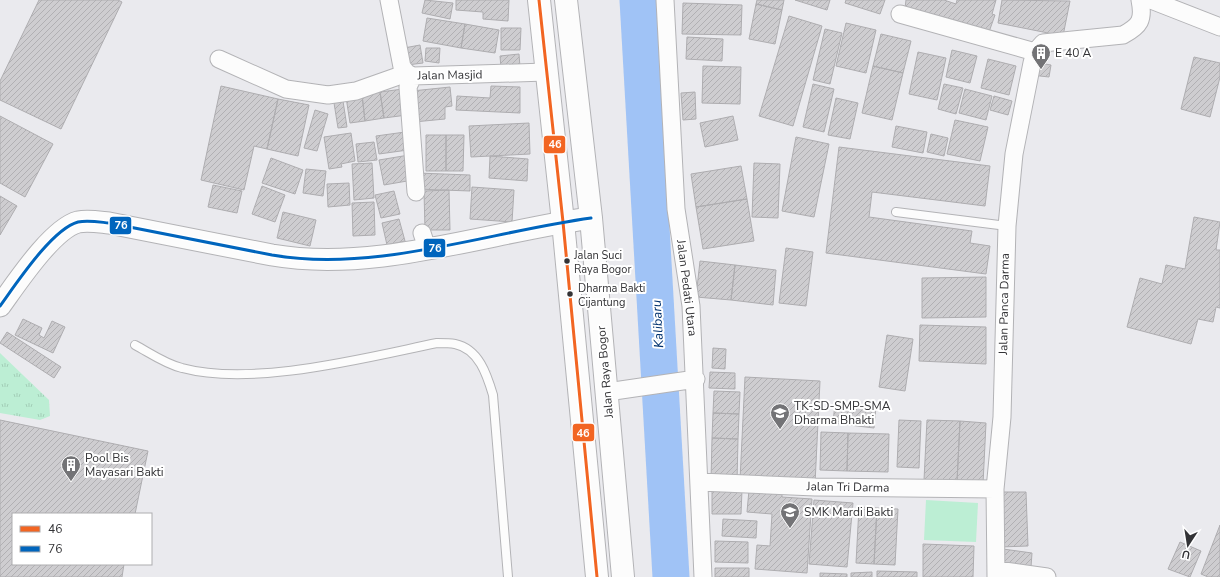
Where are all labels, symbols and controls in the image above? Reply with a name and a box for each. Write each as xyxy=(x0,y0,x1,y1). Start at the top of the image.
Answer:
building icon: E 40 A xyxy=(1030,42,1052,70)
place label: E 40 A xyxy=(1055,45,1092,61)
street label: Jalan Masjid xyxy=(416,66,483,84)
line badge: 46 xyxy=(543,135,566,154)
text: 46 xyxy=(548,137,562,152)
line badge: 76 xyxy=(109,216,132,235)
text: 76 xyxy=(114,218,128,233)
line badge: 76 xyxy=(423,238,446,258)
street label: Jalan Pedati Utara xyxy=(673,238,701,337)
text: 76 xyxy=(428,241,442,256)
place label: Jalan Suci Raya Bogor xyxy=(573,248,631,277)
street label: Jalan Panca Darma xyxy=(995,253,1013,356)
marker: Jalan Suci Raya Bogor xyxy=(562,256,572,266)
place label: Dharma Bakti Cijantung xyxy=(578,281,645,310)
marker: Dharma Bakti Cijantung xyxy=(565,289,575,299)
water label: Kalibaru xyxy=(648,299,668,349)
street label: Jalan Raya Bogor xyxy=(593,324,617,420)
place label: TK-SD-SMP-SMA Dharma Bhakti xyxy=(794,398,891,428)
school or university icon: TK-SD-SMP-SMA Dharma Bhakti xyxy=(769,402,791,430)
line badge: 46 xyxy=(572,423,595,442)
text: 46 xyxy=(576,426,590,441)
place label: Pool Bis Mayasari Bakti xyxy=(85,450,164,480)
building icon: Pool Bis Mayasari Bakti xyxy=(60,454,82,482)
street label: Jalan Tri Darma xyxy=(805,478,890,496)
school or university icon: SMK Mardi Bakti xyxy=(779,501,801,529)
place label: SMK Mardi Bakti xyxy=(804,504,893,520)
legend xyxy=(12,513,152,565)
text: 46 xyxy=(48,521,62,537)
north arrow xyxy=(1168,525,1208,565)
text: 76 xyxy=(48,541,62,557)
text: U xyxy=(1180,546,1192,562)

